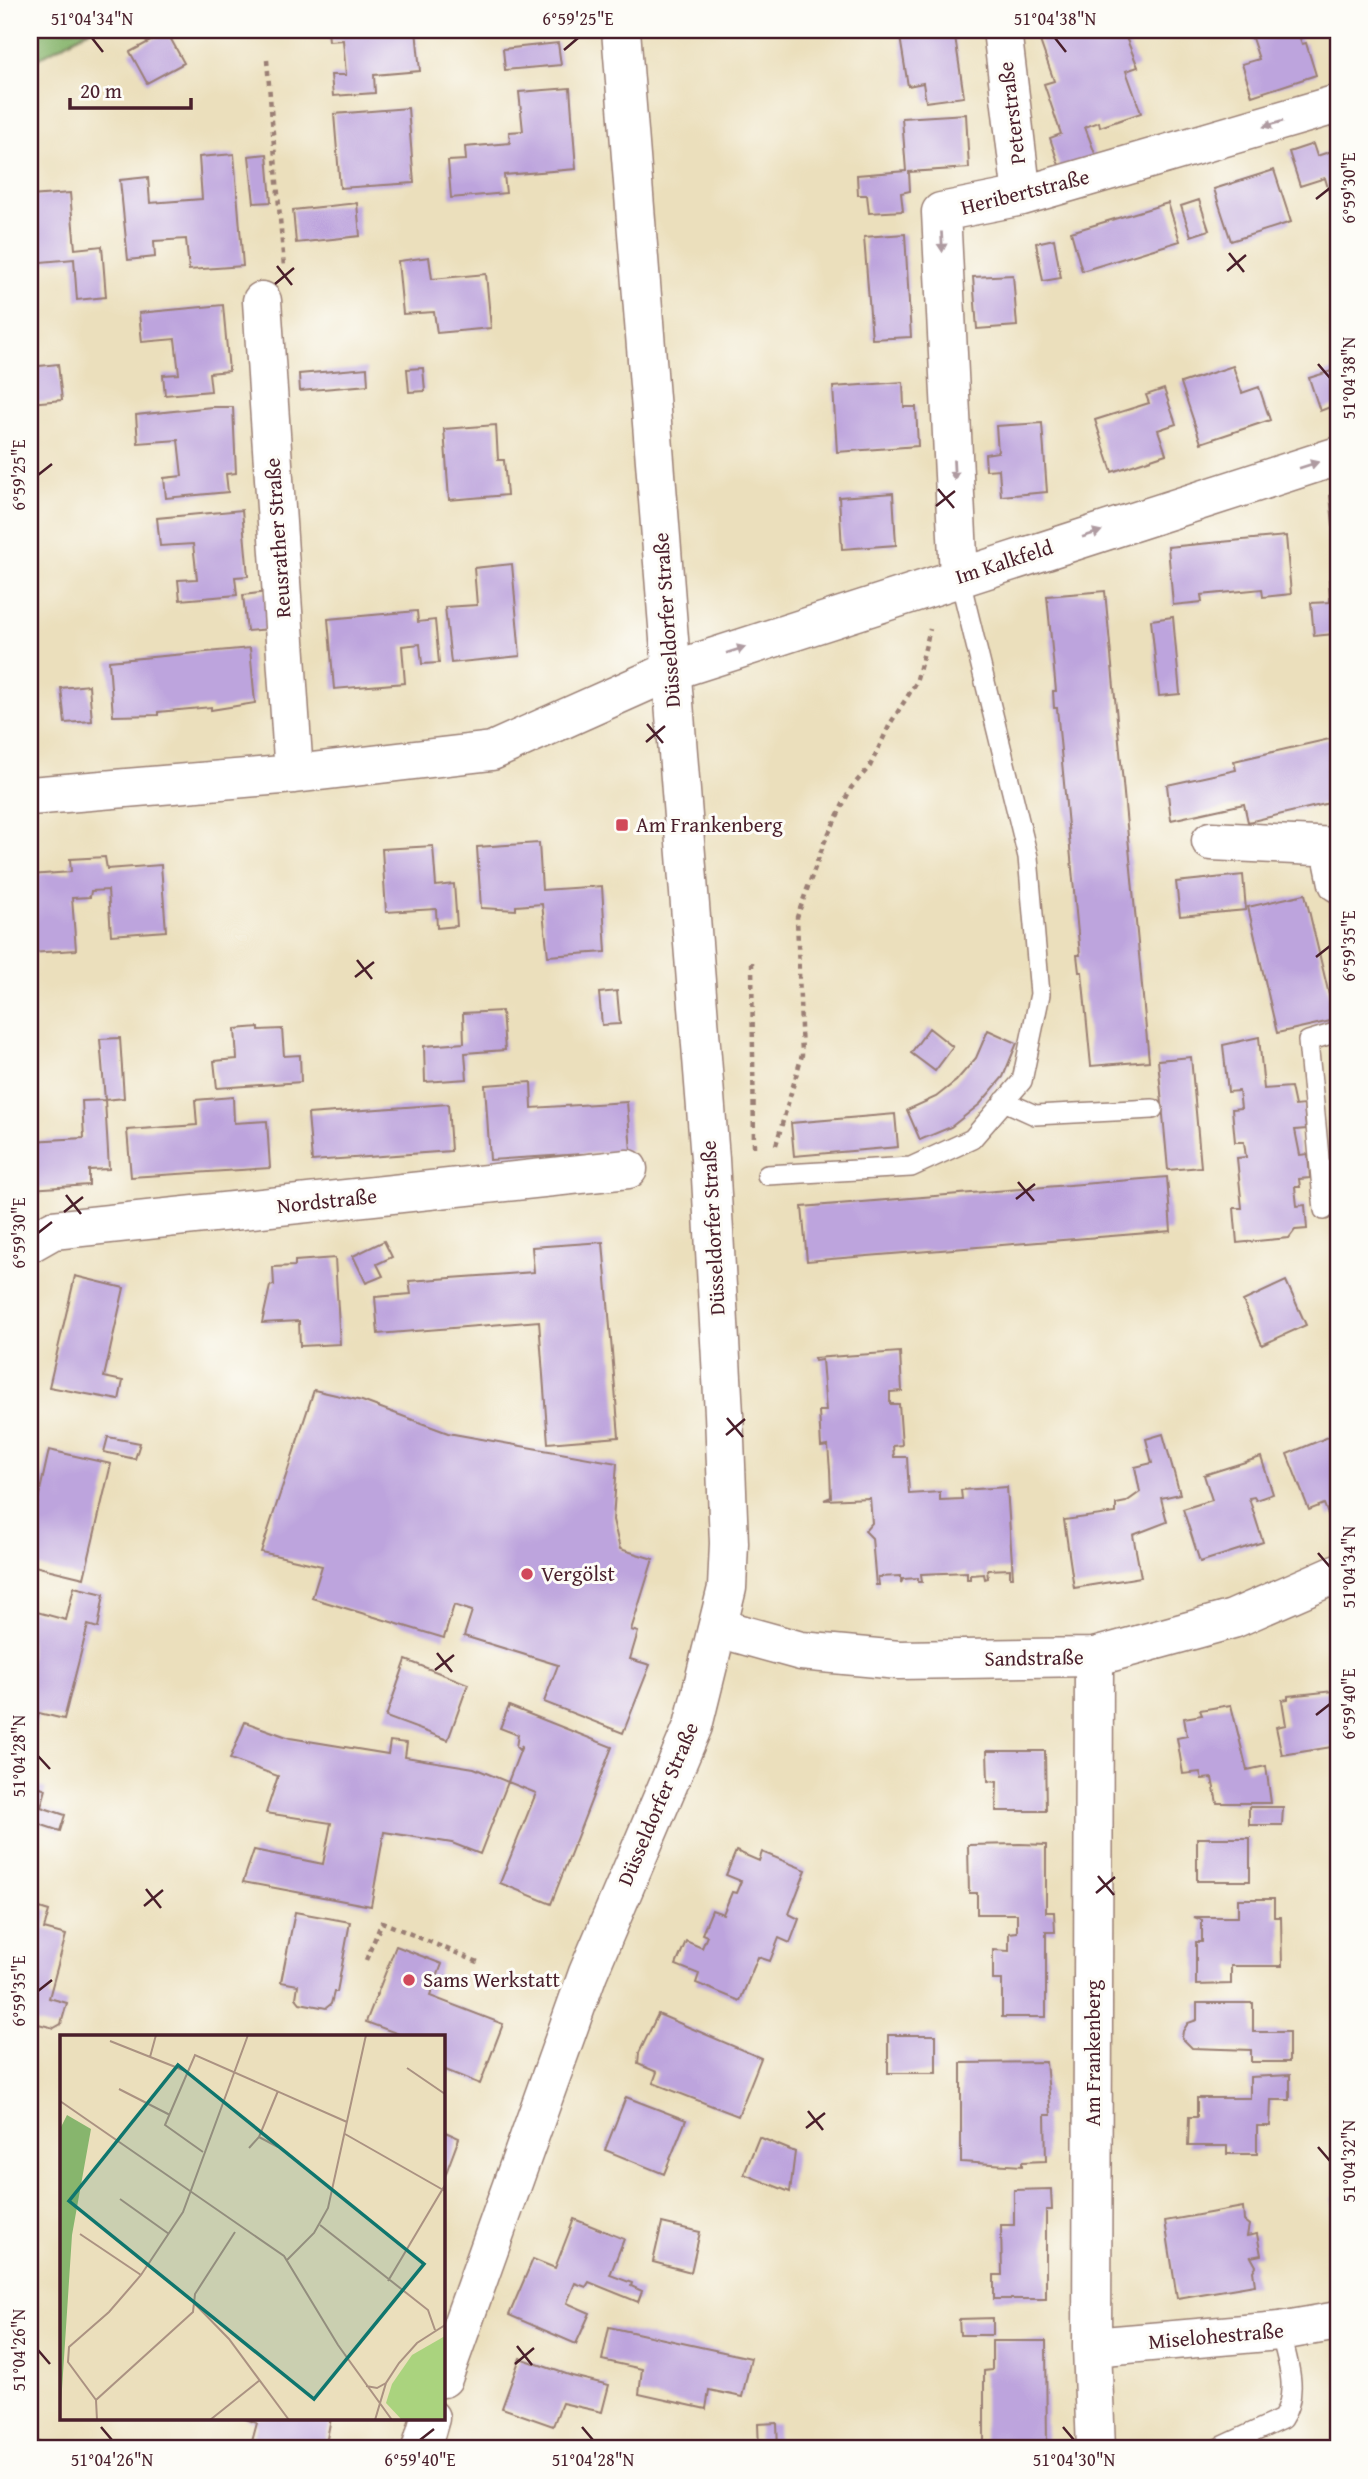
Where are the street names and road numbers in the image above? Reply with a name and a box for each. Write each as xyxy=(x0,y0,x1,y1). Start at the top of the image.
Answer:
street label: Peterstraße xyxy=(990,60,1033,166)
street label: Heribertstraße xyxy=(957,161,1093,222)
street label: Reusrather Straße xyxy=(256,457,299,619)
street label: Düsseldorfer Straße xyxy=(645,531,688,709)
street label: Im Kalkfeld xyxy=(951,531,1057,592)
street label: Düsseldorfer Straße xyxy=(692,1140,733,1316)
street label: Nordstraße xyxy=(275,1180,379,1221)
street label: Sandstraße xyxy=(984,1641,1084,1674)
street label: Düsseldorfer Straße xyxy=(609,1717,706,1890)
street label: Am Frankenberg xyxy=(1077,1979,1108,2126)
street label: Miselohestraße xyxy=(1147,2314,1285,2357)

